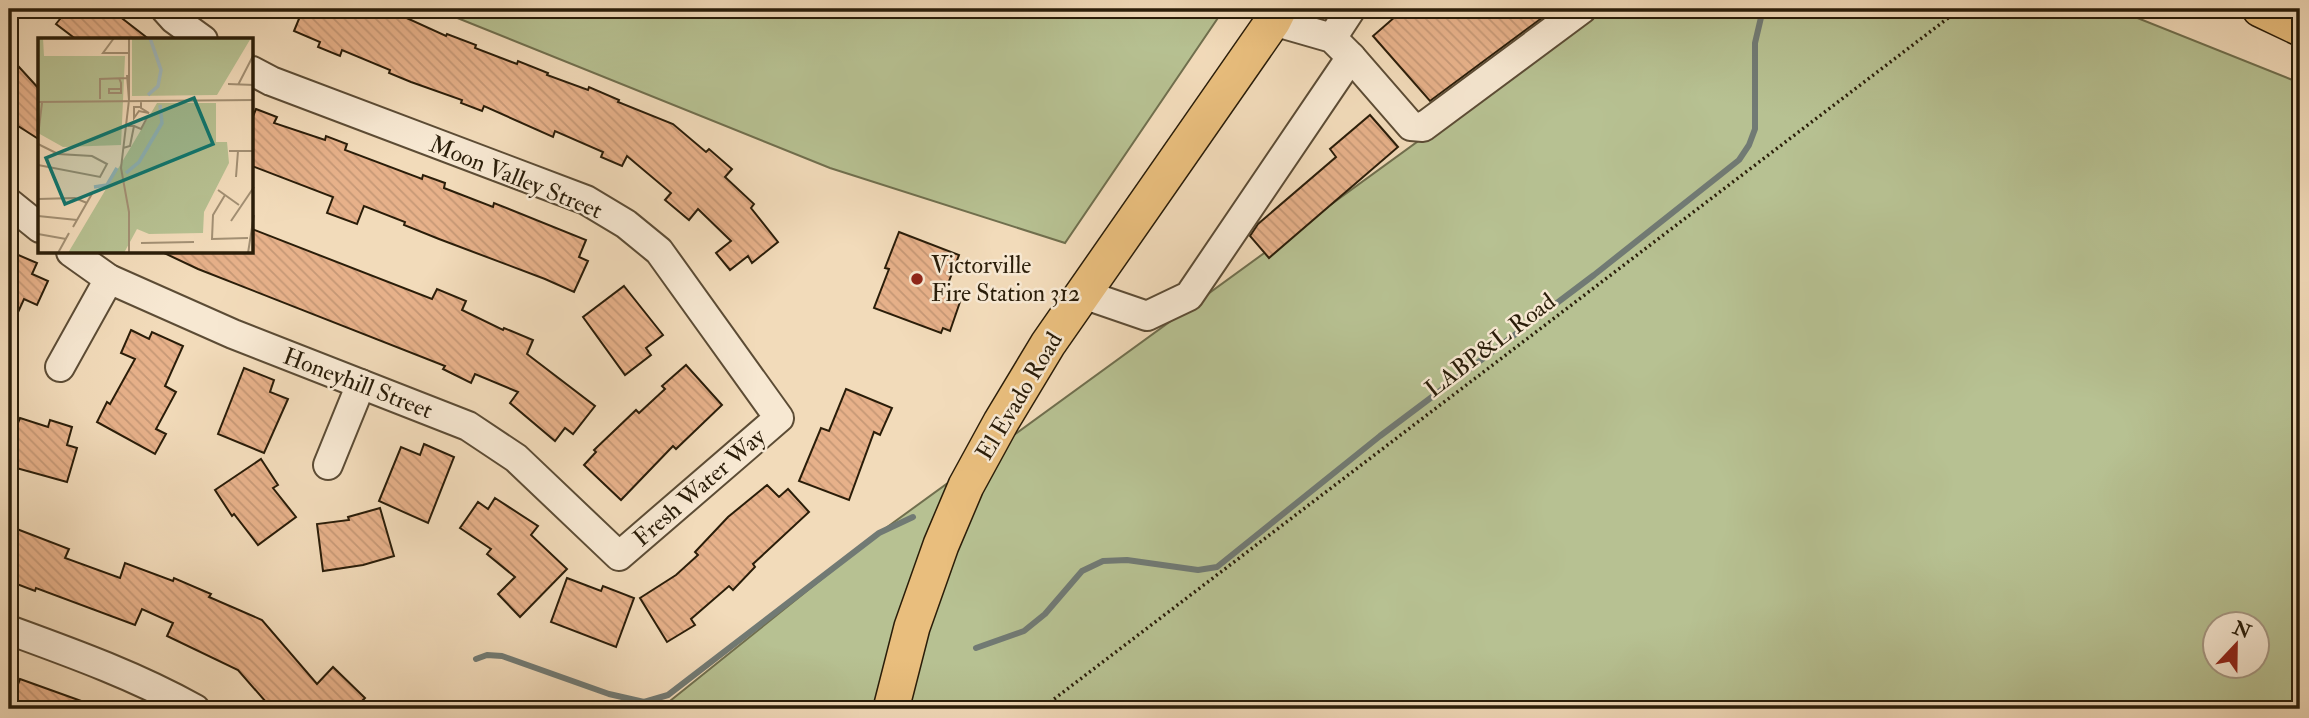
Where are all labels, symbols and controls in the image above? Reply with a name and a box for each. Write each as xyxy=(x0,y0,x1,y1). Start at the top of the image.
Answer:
inset map xyxy=(38,38,254,254)
street label: Moon Valley Street xyxy=(425,129,607,226)
place label: Victorville Fire Station 312 xyxy=(931,250,1080,309)
marker: Victorville Fire Station 312 xyxy=(909,271,925,287)
street label: LABP&L Road xyxy=(1419,286,1562,405)
street label: El Evado Road xyxy=(969,326,1070,466)
street label: Honeyhill Street xyxy=(279,341,437,426)
street label: Fresh Water Way xyxy=(627,421,772,553)
north arrow xyxy=(2200,610,2270,680)
text: N xyxy=(2229,615,2255,645)

